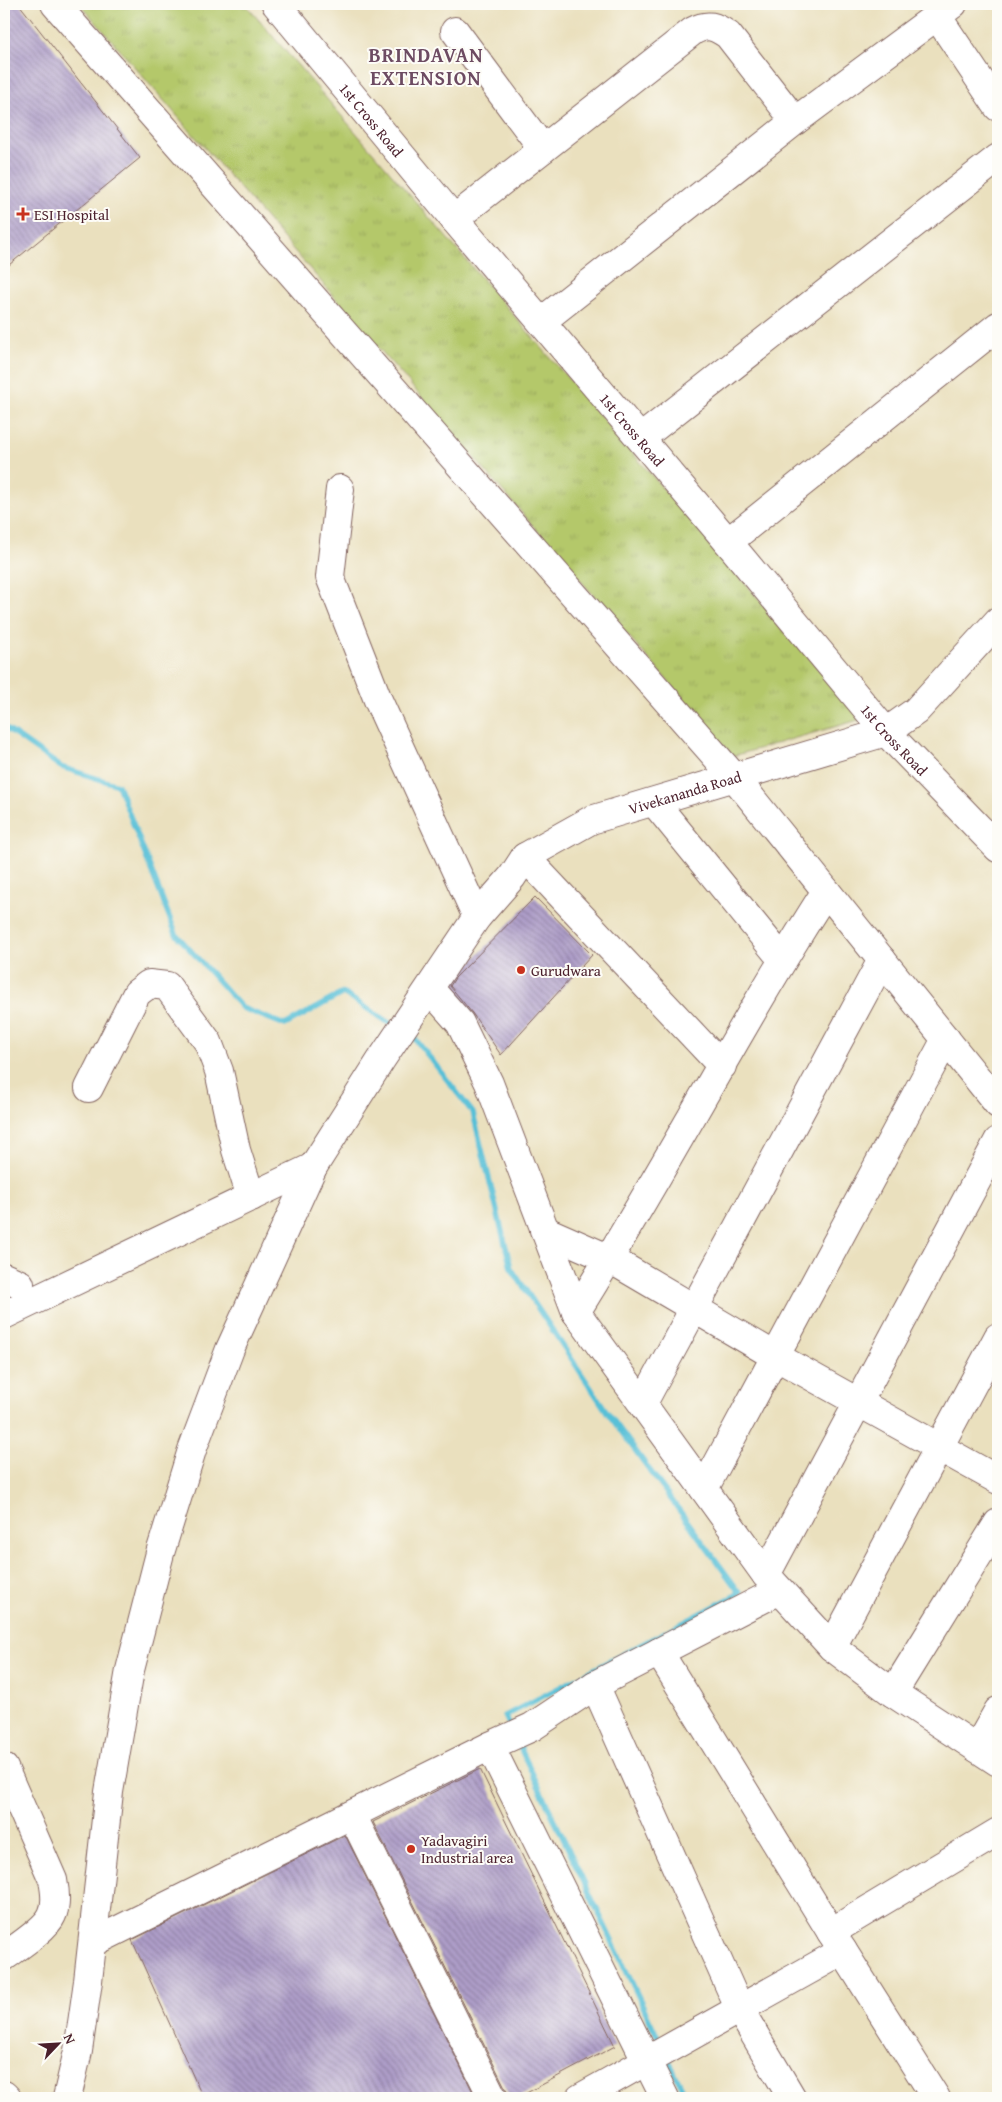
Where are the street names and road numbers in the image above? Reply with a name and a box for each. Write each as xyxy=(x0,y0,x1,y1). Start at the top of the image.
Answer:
street label: 1st Cross Road xyxy=(335,78,409,161)
street label: 1st Cross Road xyxy=(595,388,670,471)
street label: 1st Cross Road xyxy=(856,699,933,780)
street label: Vivekananda Road xyxy=(626,765,744,819)

